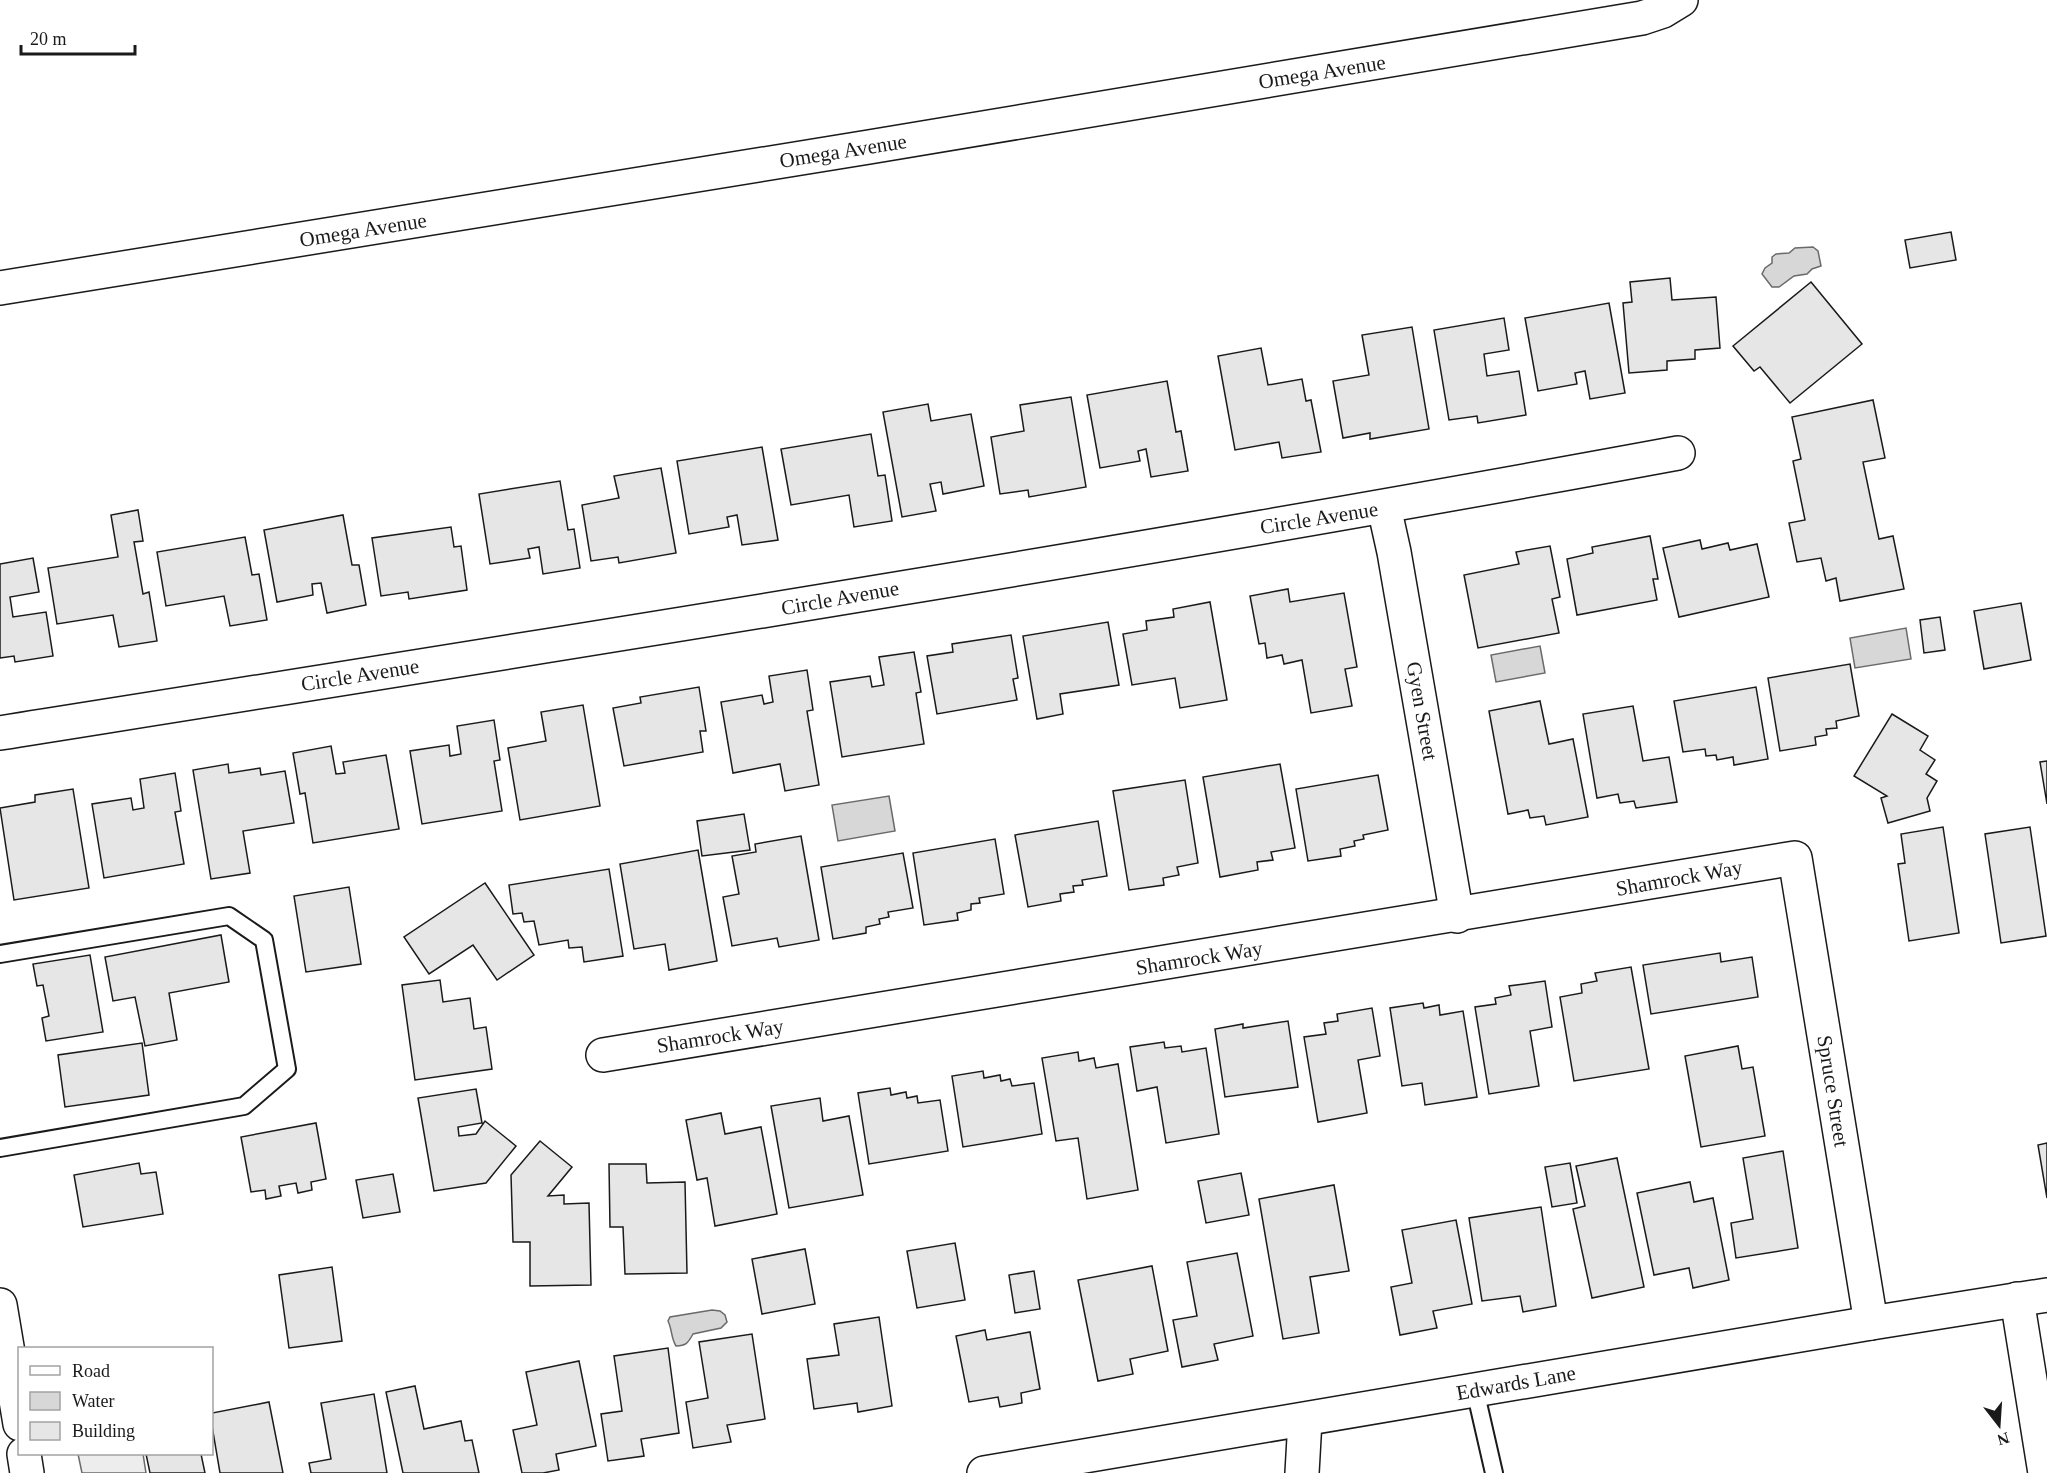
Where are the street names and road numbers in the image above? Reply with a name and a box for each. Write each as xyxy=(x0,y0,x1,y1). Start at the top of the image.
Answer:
street label: Omega Avenue xyxy=(1257,50,1387,94)
street label: Omega Avenue xyxy=(778,129,908,173)
street label: Omega Avenue xyxy=(298,208,428,252)
street label: Circle Avenue xyxy=(1258,497,1380,539)
street label: Circle Avenue xyxy=(779,576,901,620)
street label: Circle Avenue xyxy=(299,654,421,696)
street label: Gyen Street xyxy=(1402,660,1443,762)
street label: Shamrock Way xyxy=(1614,855,1745,901)
street label: Shamrock Way xyxy=(1134,936,1265,980)
street label: Shamrock Way xyxy=(655,1014,786,1058)
street label: Spruce Street xyxy=(1812,1034,1854,1149)
street label: Edwards Lane xyxy=(1454,1361,1578,1405)

